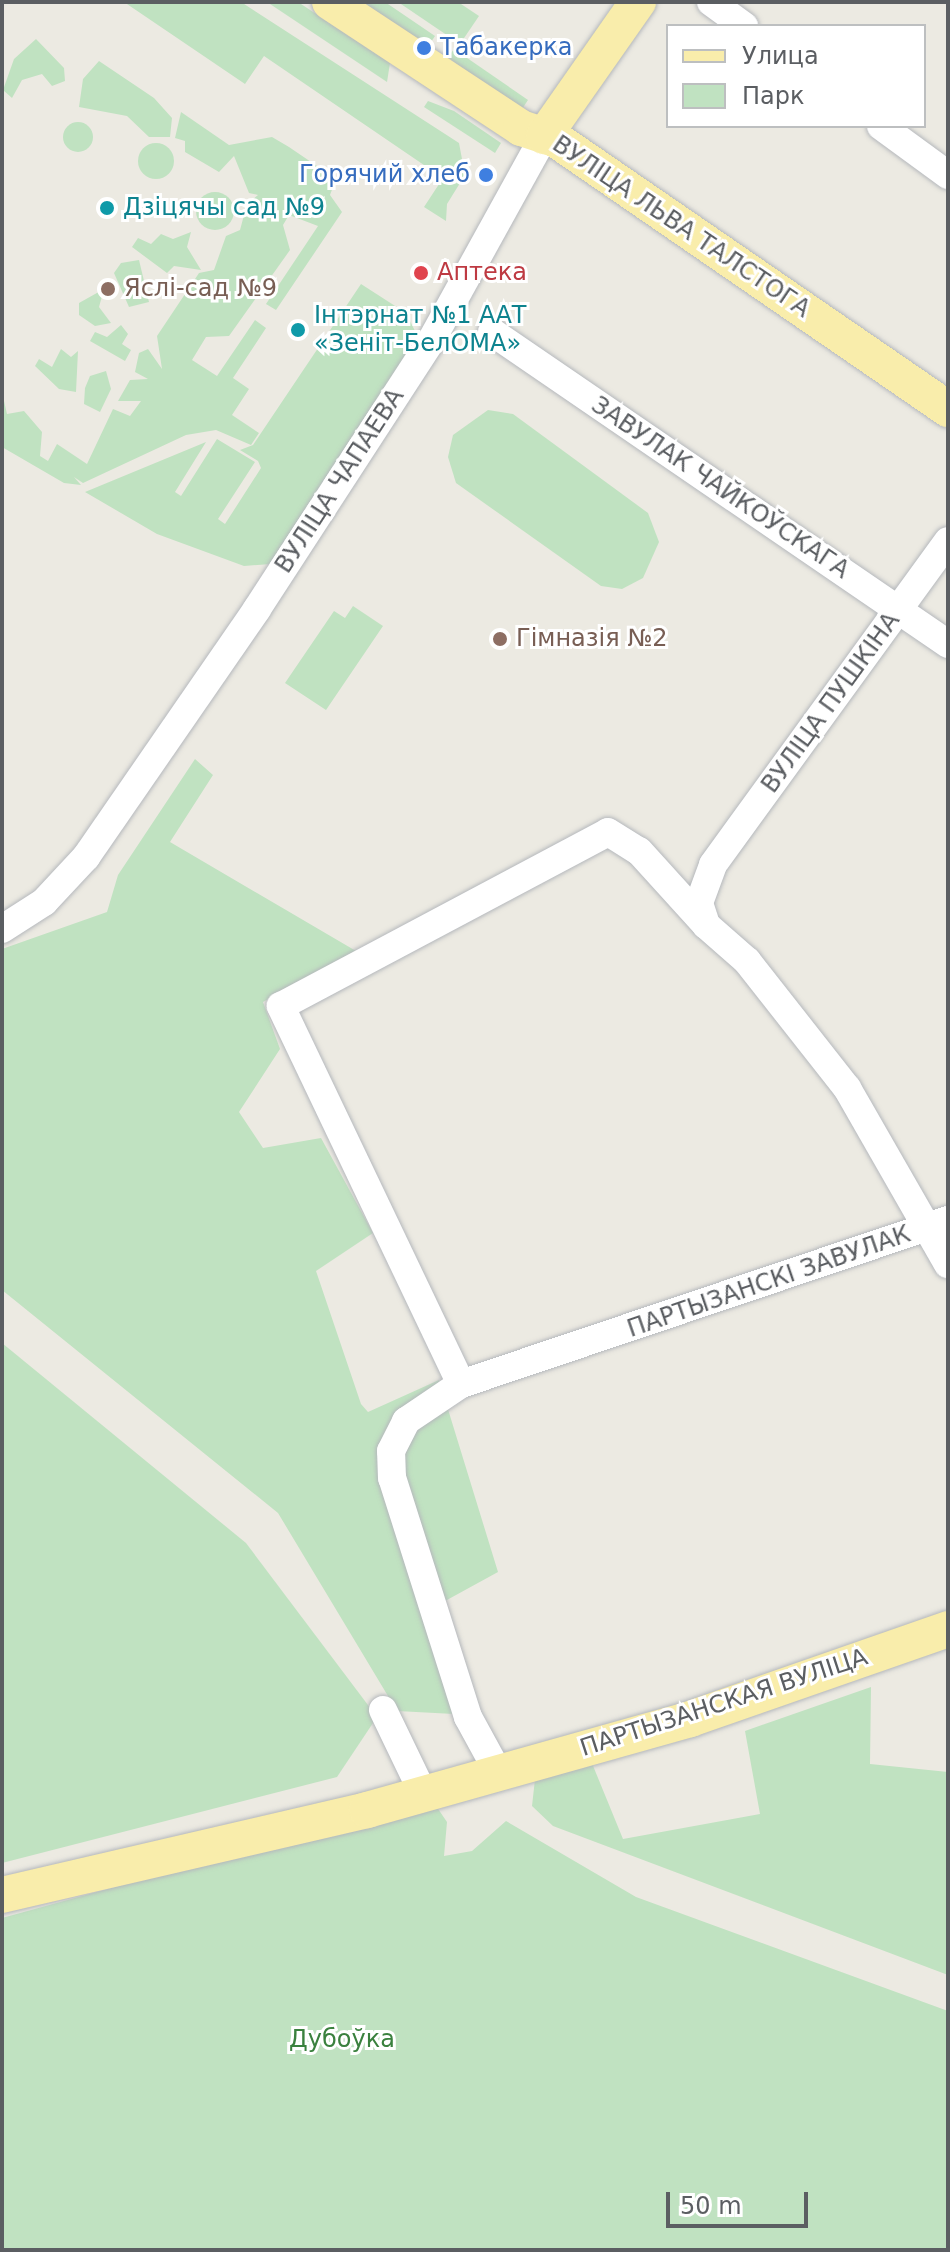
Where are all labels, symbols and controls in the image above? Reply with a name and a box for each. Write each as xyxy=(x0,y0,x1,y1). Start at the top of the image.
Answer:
legend xyxy=(666,24,926,128)
place label: Табакерка xyxy=(440,34,573,62)
marker: Табакерка xyxy=(415,39,433,57)
text: Улица xyxy=(742,42,819,70)
text: Парк xyxy=(742,82,804,110)
street label: ВУЛІЦА ЛЬВА ТАЛСТОГА xyxy=(547,130,815,324)
place label: Горячий хлеб xyxy=(299,161,470,189)
marker: Горячий хлеб xyxy=(477,166,495,184)
place label: Дзіцячы сад №9 xyxy=(123,194,325,222)
marker: Дзіцячы сад №9 xyxy=(98,199,116,217)
place label: Аптека xyxy=(437,259,527,287)
marker: Аптека xyxy=(412,264,430,282)
place label: Яслі-сад №9 xyxy=(124,275,277,303)
marker: Яслі-сад №9 xyxy=(99,280,117,298)
place label: Інтэрнат №1 ААТ «Зеніт-БелОМА» xyxy=(314,302,527,358)
marker: Інтэрнат №1 ААТ «Зеніт-БелОМА» xyxy=(289,321,307,339)
street label: ВУЛІЦА ЧАПАЕВА xyxy=(270,383,410,579)
street label: ЗАВУЛАК ЧАЙКОЎСКАГА xyxy=(586,391,854,585)
street label: ВУЛІЦА ПУШКІНА xyxy=(756,607,906,799)
place label: Гімназія №2 xyxy=(516,625,668,653)
marker: Гімназія №2 xyxy=(491,630,509,648)
street label: ПАРТЫЗАНСКІ ЗАВУЛАК xyxy=(624,1220,914,1344)
street label: ПАРТЫЗАНСКАЯ ВУЛІЦА xyxy=(577,1643,871,1763)
park label: Дубоўка xyxy=(289,2026,395,2054)
scale bar xyxy=(670,2176,812,2226)
text: 50 m xyxy=(680,2192,742,2220)

